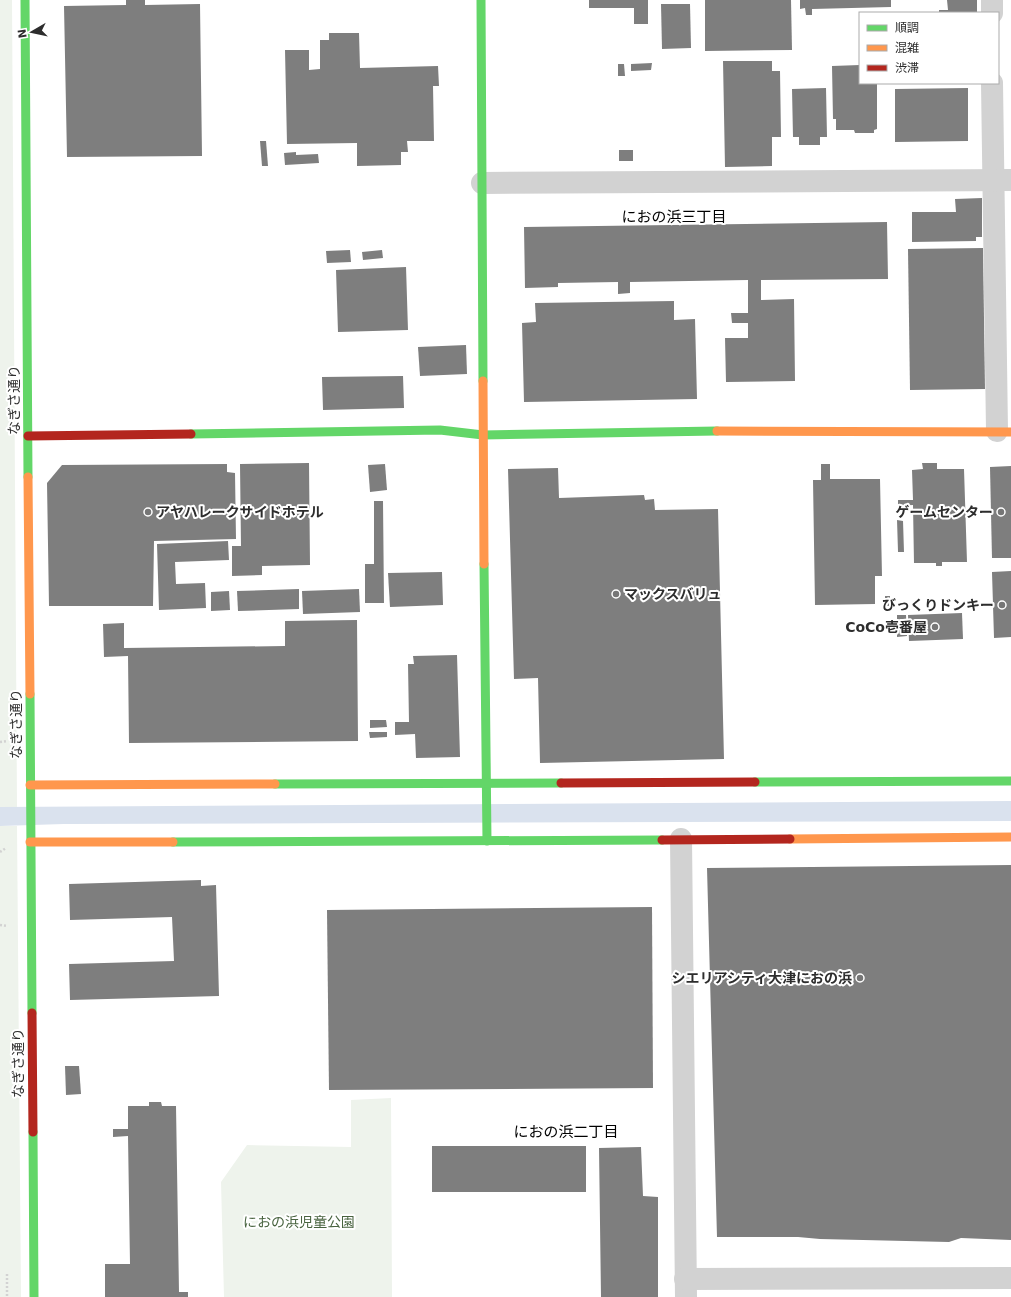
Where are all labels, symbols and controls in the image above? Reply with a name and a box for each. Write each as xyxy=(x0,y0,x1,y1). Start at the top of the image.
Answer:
north arrow xyxy=(12,12,52,52)
legend xyxy=(859,12,999,84)
text: 順調 xyxy=(895,21,919,35)
text: N xyxy=(15,28,30,39)
text: 混雑 xyxy=(895,41,919,55)
text: 渋滞 xyxy=(895,61,919,75)
district label: におの浜三丁目 xyxy=(621,208,727,226)
street label: なぎさ通り xyxy=(6,365,22,435)
place label: アヤハレークサイドホテル xyxy=(156,504,324,520)
place label: ゲームセンター xyxy=(895,504,993,520)
marker: アヤハレークサイドホテル xyxy=(143,507,153,517)
marker: ゲームセンター xyxy=(996,507,1006,517)
place label: マックスバリュ xyxy=(624,586,722,602)
marker: マックスバリュ xyxy=(611,589,621,599)
place label: びっくりドンキー xyxy=(882,597,994,613)
marker: びっくりドンキー xyxy=(997,600,1007,610)
place label: CoCo壱番屋 xyxy=(845,619,927,635)
marker: CoCo壱番屋 xyxy=(930,622,940,632)
street label: なぎさ通り xyxy=(8,689,24,759)
place label: シエリアシティ大津におの浜 xyxy=(671,970,852,986)
marker: シエリアシティ大津におの浜 xyxy=(855,973,865,983)
street label: なぎさ通り xyxy=(10,1028,26,1098)
district label: におの浜二丁目 xyxy=(513,1123,619,1141)
park label: におの浜児童公園 xyxy=(243,1214,355,1230)

